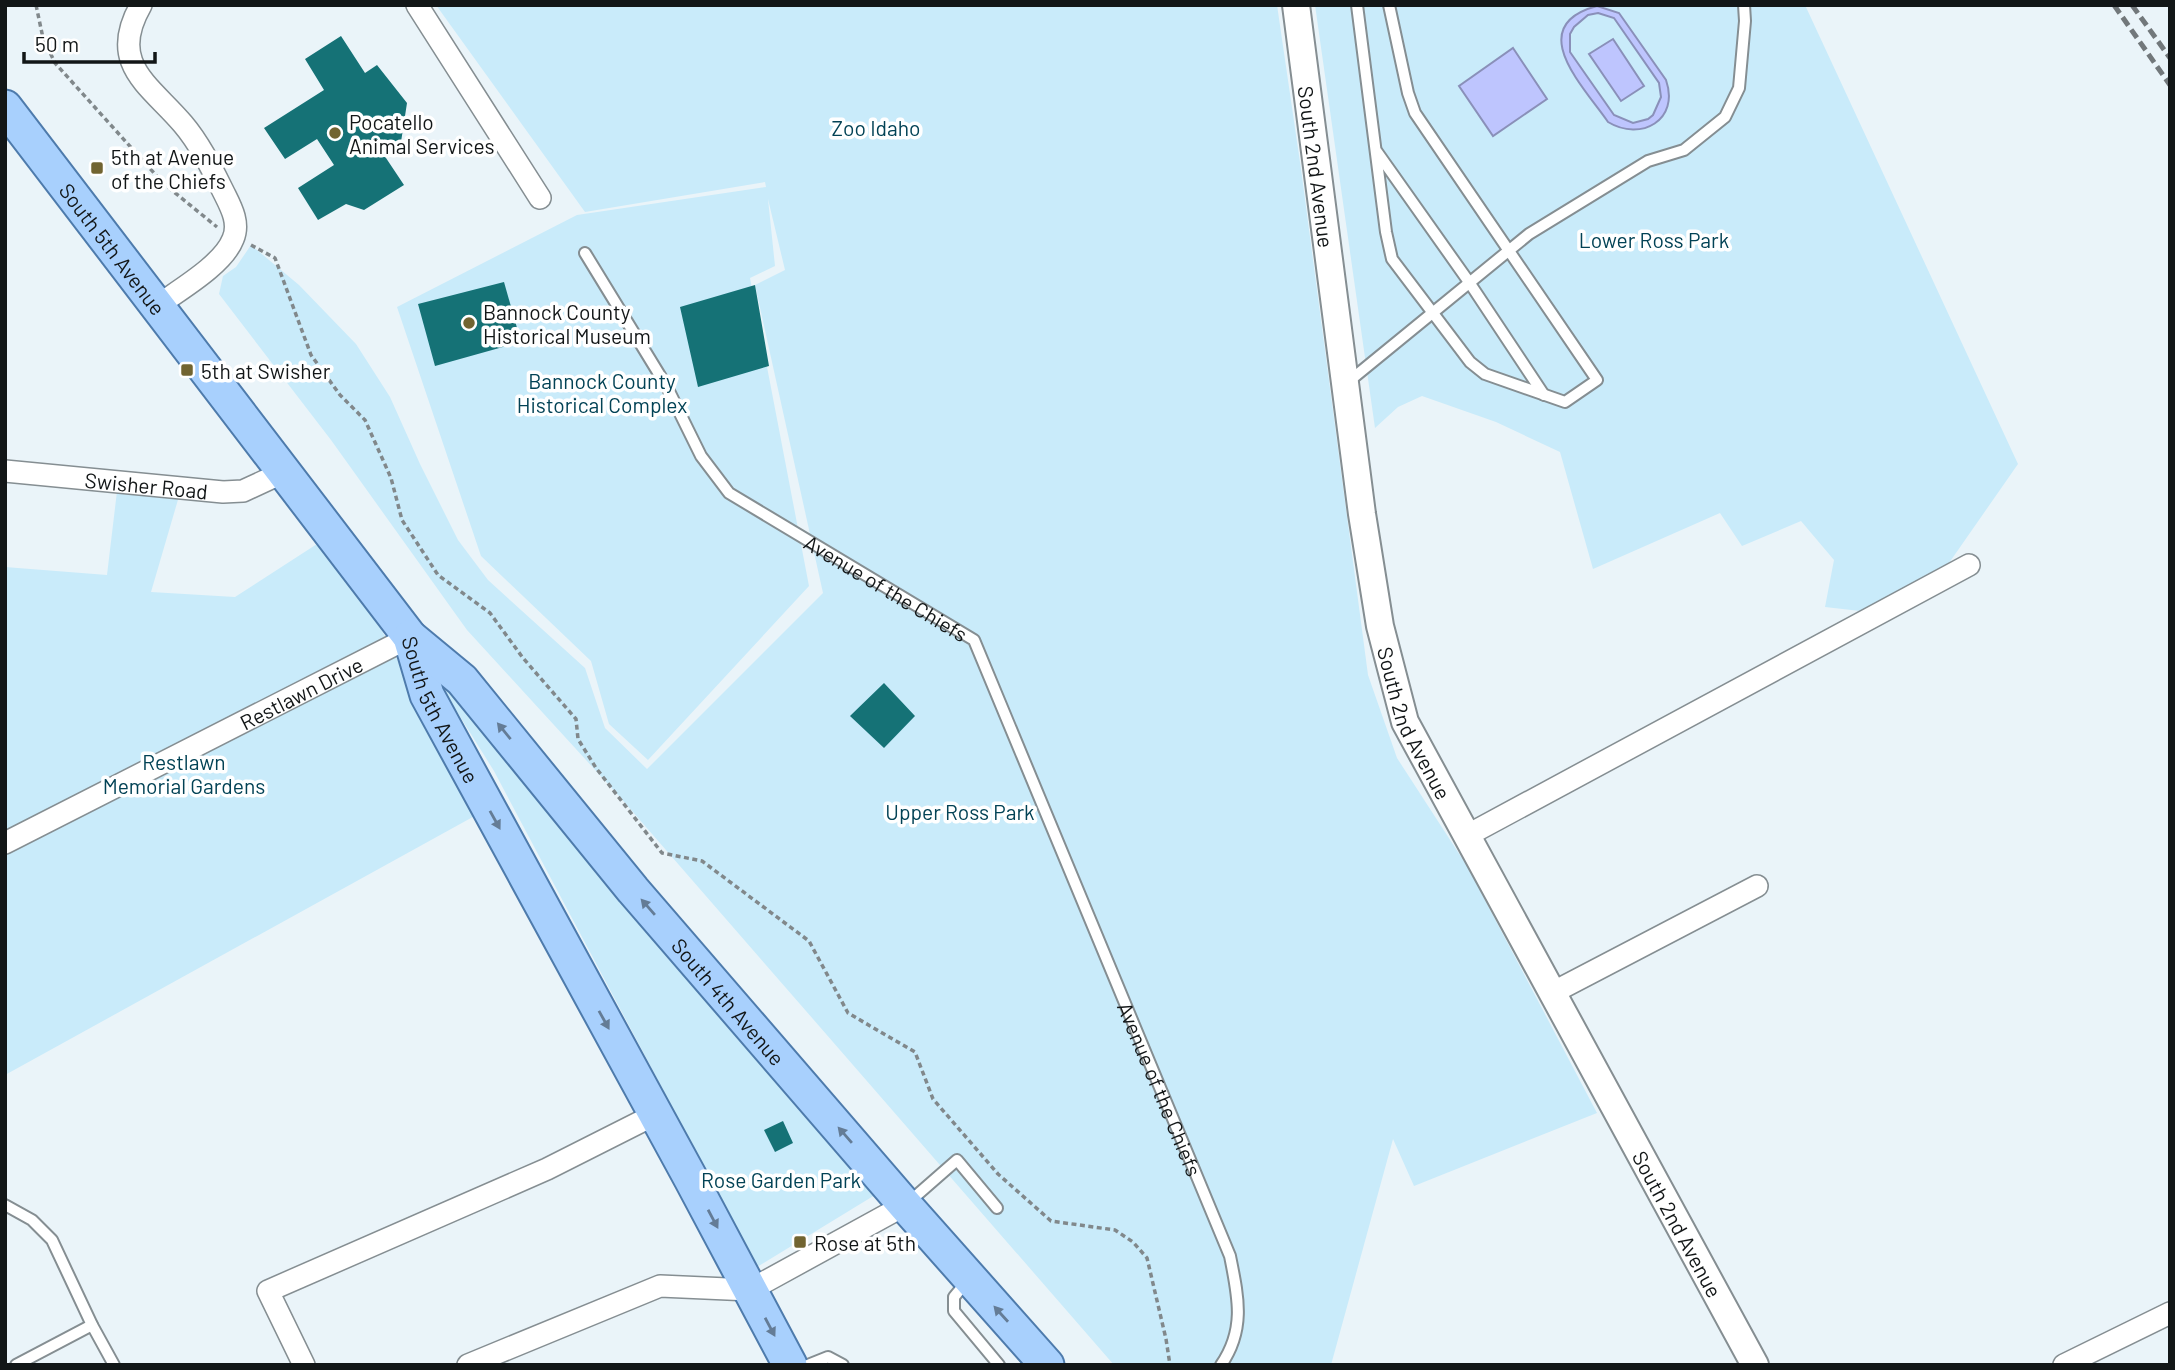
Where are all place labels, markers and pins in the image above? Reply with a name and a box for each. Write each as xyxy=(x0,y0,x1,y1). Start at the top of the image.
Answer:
place label: Pocatello Animal Services xyxy=(349,109,495,158)
marker: Pocatello Animal Services xyxy=(327,125,343,141)
place label: 5th at Avenue of the Chiefs xyxy=(111,144,234,193)
marker: 5th at Avenue of the Chiefs xyxy=(89,160,105,176)
place label: Bannock County Historical Museum xyxy=(483,299,651,348)
marker: Bannock County Historical Museum xyxy=(461,315,477,331)
place label: 5th at Swisher xyxy=(201,358,331,383)
marker: 5th at Swisher xyxy=(179,362,195,378)
place label: Rose at 5th xyxy=(814,1230,916,1255)
marker: Rose at 5th xyxy=(792,1234,808,1250)

